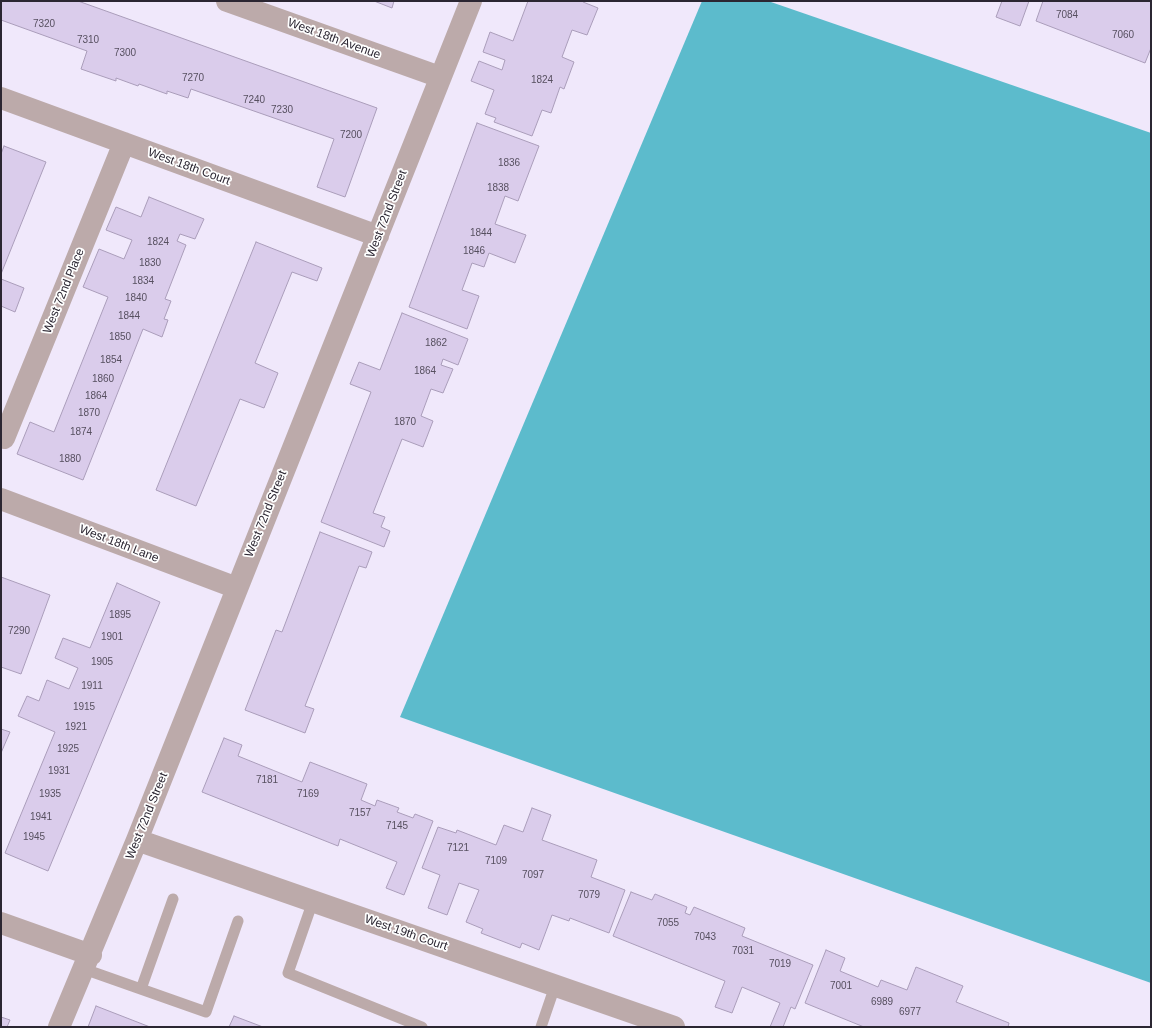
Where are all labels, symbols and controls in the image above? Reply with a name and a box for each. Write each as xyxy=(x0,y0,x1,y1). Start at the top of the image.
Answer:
house number: 7084 xyxy=(1056,9,1078,21)
street label: West 18th Avenue xyxy=(286,16,382,62)
house number: 7320 xyxy=(33,18,55,30)
house number: 7060 xyxy=(1112,29,1134,41)
house number: 7310 xyxy=(77,34,99,46)
house number: 7300 xyxy=(114,47,136,59)
house number: 7270 xyxy=(182,72,204,84)
house number: 1824 xyxy=(531,74,553,86)
house number: 7240 xyxy=(243,94,265,106)
house number: 7230 xyxy=(271,104,293,116)
house number: 7200 xyxy=(340,129,362,141)
street label: West 18th Court xyxy=(146,145,232,189)
house number: 1836 xyxy=(498,157,520,169)
street label: West 72nd Street xyxy=(364,168,410,260)
house number: 1838 xyxy=(487,182,509,194)
house number: 1844 xyxy=(470,227,492,239)
house number: 1824 xyxy=(147,236,169,248)
house number: 1846 xyxy=(463,245,485,257)
street label: West 72nd Place xyxy=(40,246,88,336)
house number: 1830 xyxy=(139,257,161,269)
house number: 1834 xyxy=(132,275,154,287)
house number: 1840 xyxy=(125,292,147,304)
house number: 1844 xyxy=(118,310,140,322)
house number: 1850 xyxy=(109,331,131,343)
house number: 1862 xyxy=(425,337,447,349)
house number: 1854 xyxy=(100,354,122,366)
house number: 1864 xyxy=(414,365,436,377)
house number: 1860 xyxy=(92,373,114,385)
house number: 1864 xyxy=(85,390,107,402)
house number: 1870 xyxy=(78,407,100,419)
house number: 1870 xyxy=(394,416,416,428)
house number: 1874 xyxy=(70,426,92,438)
house number: 1880 xyxy=(59,453,81,465)
street label: West 72nd Street xyxy=(242,468,290,560)
street label: West 18th Lane xyxy=(77,522,161,566)
house number: 1895 xyxy=(109,609,131,621)
house number: 7290 xyxy=(8,625,30,637)
house number: 1901 xyxy=(101,631,123,643)
house number: 1905 xyxy=(91,656,113,668)
house number: 1911 xyxy=(81,680,103,692)
house number: 1915 xyxy=(73,701,95,713)
house number: 1921 xyxy=(65,721,87,733)
house number: 1925 xyxy=(57,743,79,755)
house number: 1931 xyxy=(48,765,70,777)
street label: West 72nd Street xyxy=(123,770,171,862)
house number: 7181 xyxy=(256,774,278,786)
house number: 1935 xyxy=(39,788,61,800)
house number: 7169 xyxy=(297,788,319,800)
house number: 7157 xyxy=(349,807,371,819)
house number: 1941 xyxy=(30,811,52,823)
house number: 7145 xyxy=(386,820,408,832)
house number: 1945 xyxy=(23,831,45,843)
house number: 7121 xyxy=(447,842,469,854)
house number: 7109 xyxy=(485,855,507,867)
house number: 7097 xyxy=(522,869,544,881)
house number: 7079 xyxy=(578,889,600,901)
street label: West 19th Court xyxy=(363,912,449,954)
house number: 7055 xyxy=(657,917,679,929)
house number: 7043 xyxy=(694,931,716,943)
house number: 7031 xyxy=(732,945,754,957)
house number: 7019 xyxy=(769,958,791,970)
house number: 7001 xyxy=(830,980,852,992)
house number: 6989 xyxy=(871,996,893,1008)
house number: 6977 xyxy=(899,1006,921,1018)

